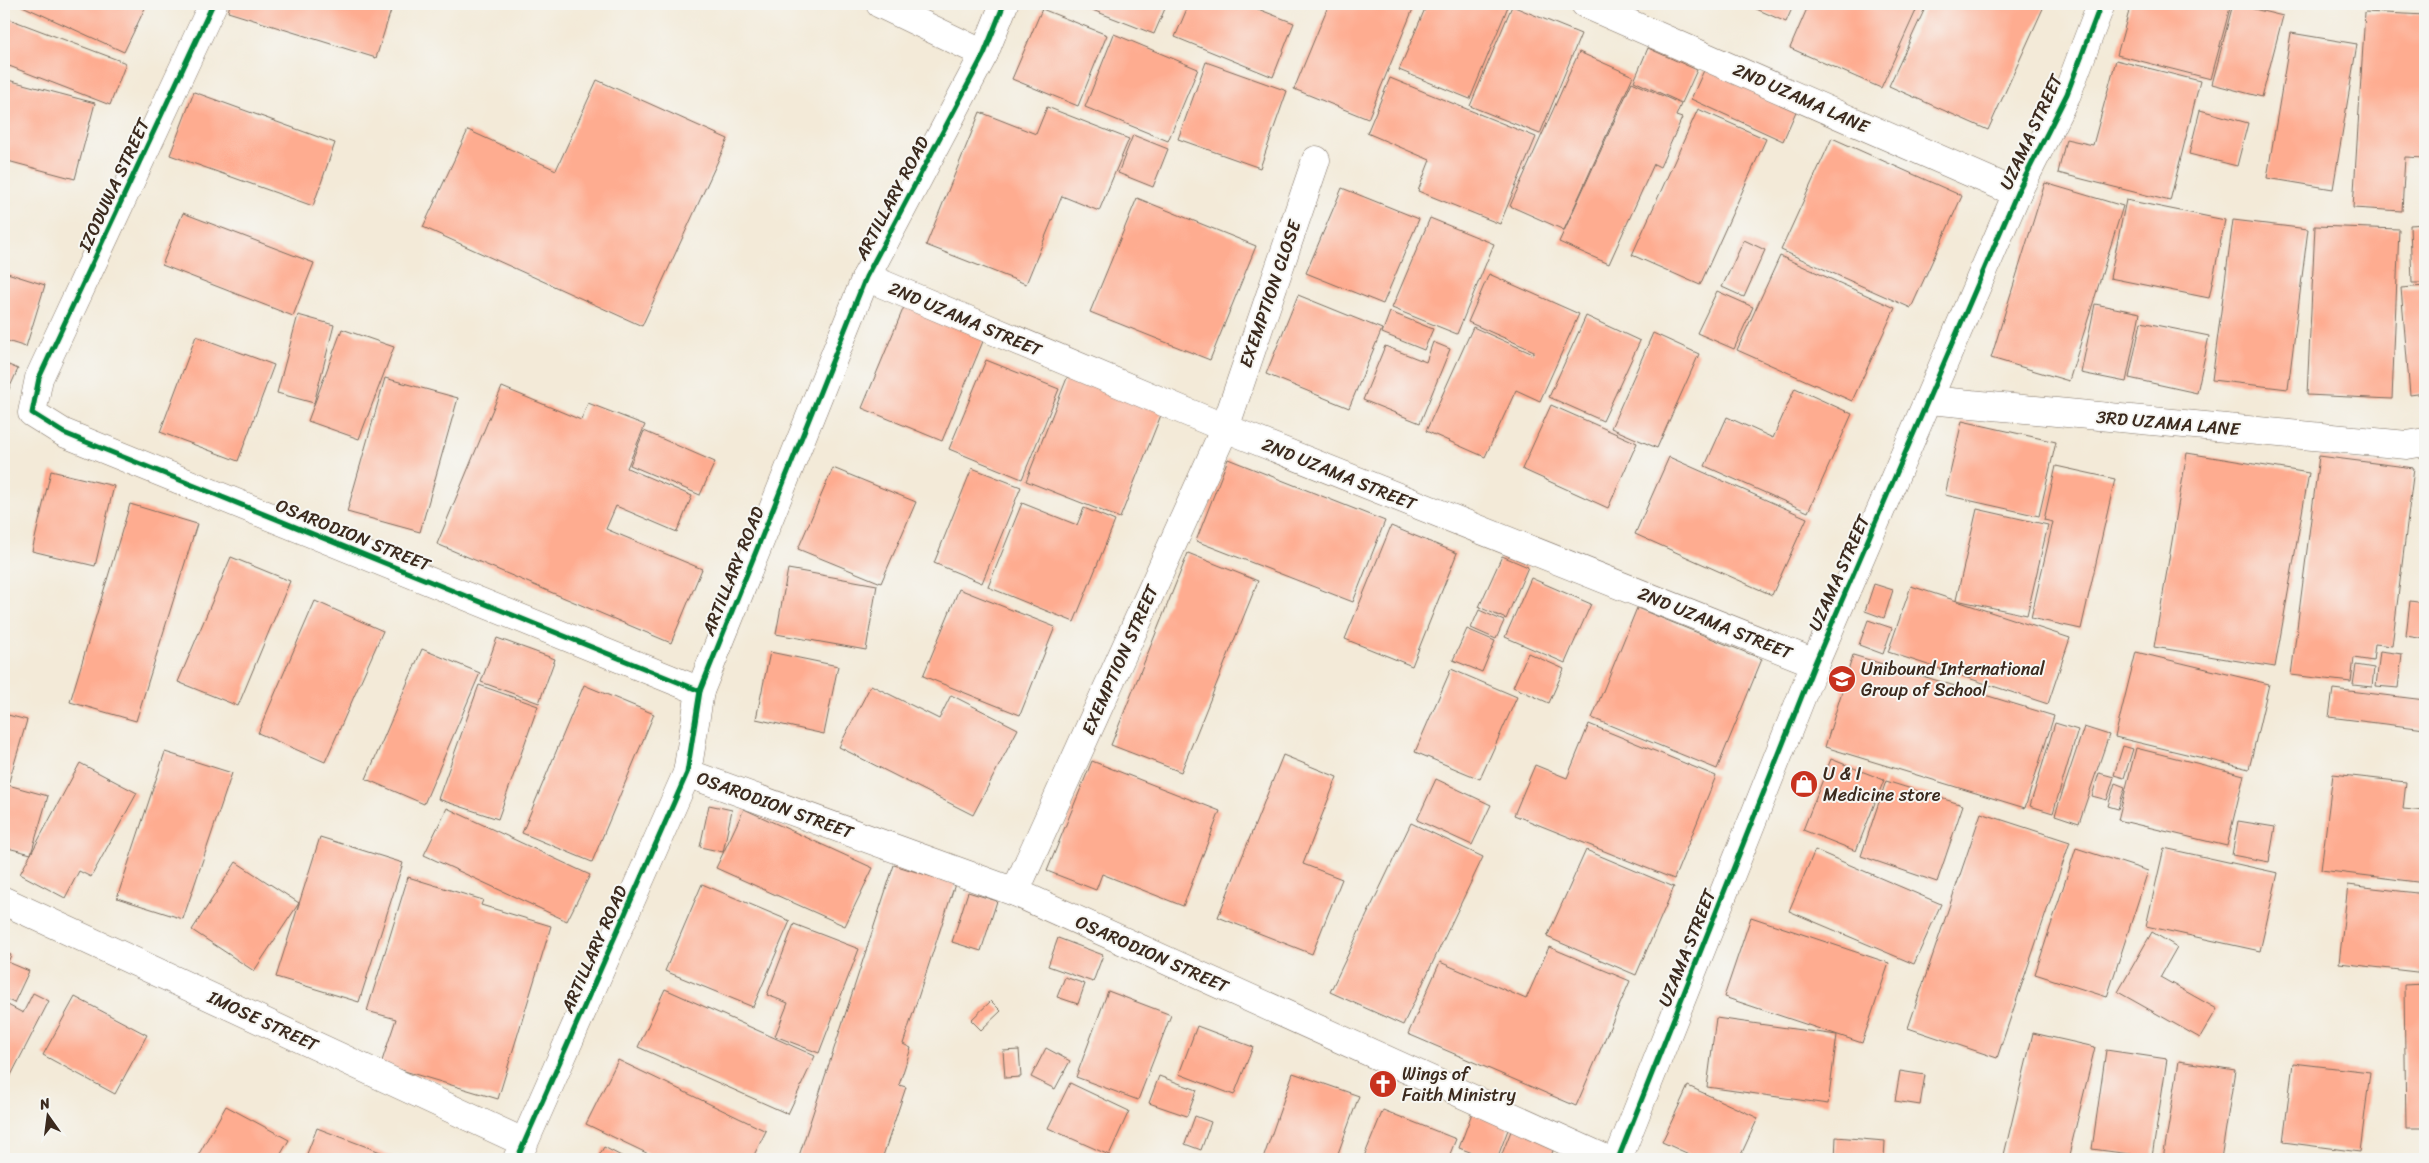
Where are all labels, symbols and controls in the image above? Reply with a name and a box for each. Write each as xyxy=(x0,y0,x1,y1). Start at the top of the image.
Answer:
street label: 2ND UZAMA LANE xyxy=(1728,54,1875,143)
street label: UZAMA STREET xyxy=(1990,68,2072,195)
street label: IZODUWA STREET xyxy=(69,112,159,258)
street label: ARTILLARY ROAD xyxy=(845,130,938,267)
street label: EXEMPTION CLOSE xyxy=(1230,215,1311,372)
street label: 2ND UZAMA STREET xyxy=(883,272,1048,366)
street label: 3RD UZAMA LANE xyxy=(2095,401,2242,445)
street label: 2ND UZAMA STREET xyxy=(1257,428,1422,520)
street label: OSARODION STREET xyxy=(271,489,437,581)
street label: ARTILLARY ROAD xyxy=(692,501,774,641)
street label: UZAMA STREET xyxy=(1799,509,1879,636)
street label: 2ND UZAMA STREET xyxy=(1633,577,1798,669)
street label: EXEMPTION STREET xyxy=(1073,579,1168,740)
place label: Unibound International Group of School xyxy=(1861,653,2045,706)
school or university icon: Unibound International Group of School xyxy=(1827,664,1857,694)
place label: U & I Medicine store xyxy=(1823,758,1941,811)
street label: OSARODION STREET xyxy=(692,762,859,849)
shop icon: U & I Medicine store xyxy=(1789,769,1819,799)
street label: ARTILLARY ROAD xyxy=(551,880,637,1019)
street label: UZAMA STREET xyxy=(1649,883,1726,1012)
street label: OSARODION STREET xyxy=(1070,906,1235,1003)
street label: IMOSE STREET xyxy=(201,981,325,1061)
place label: Wings of Faith Ministry xyxy=(1402,1058,1516,1111)
church icon: Wings of Faith Ministry xyxy=(1368,1069,1398,1099)
north arrow xyxy=(22,1090,72,1140)
text: N xyxy=(36,1090,53,1117)

